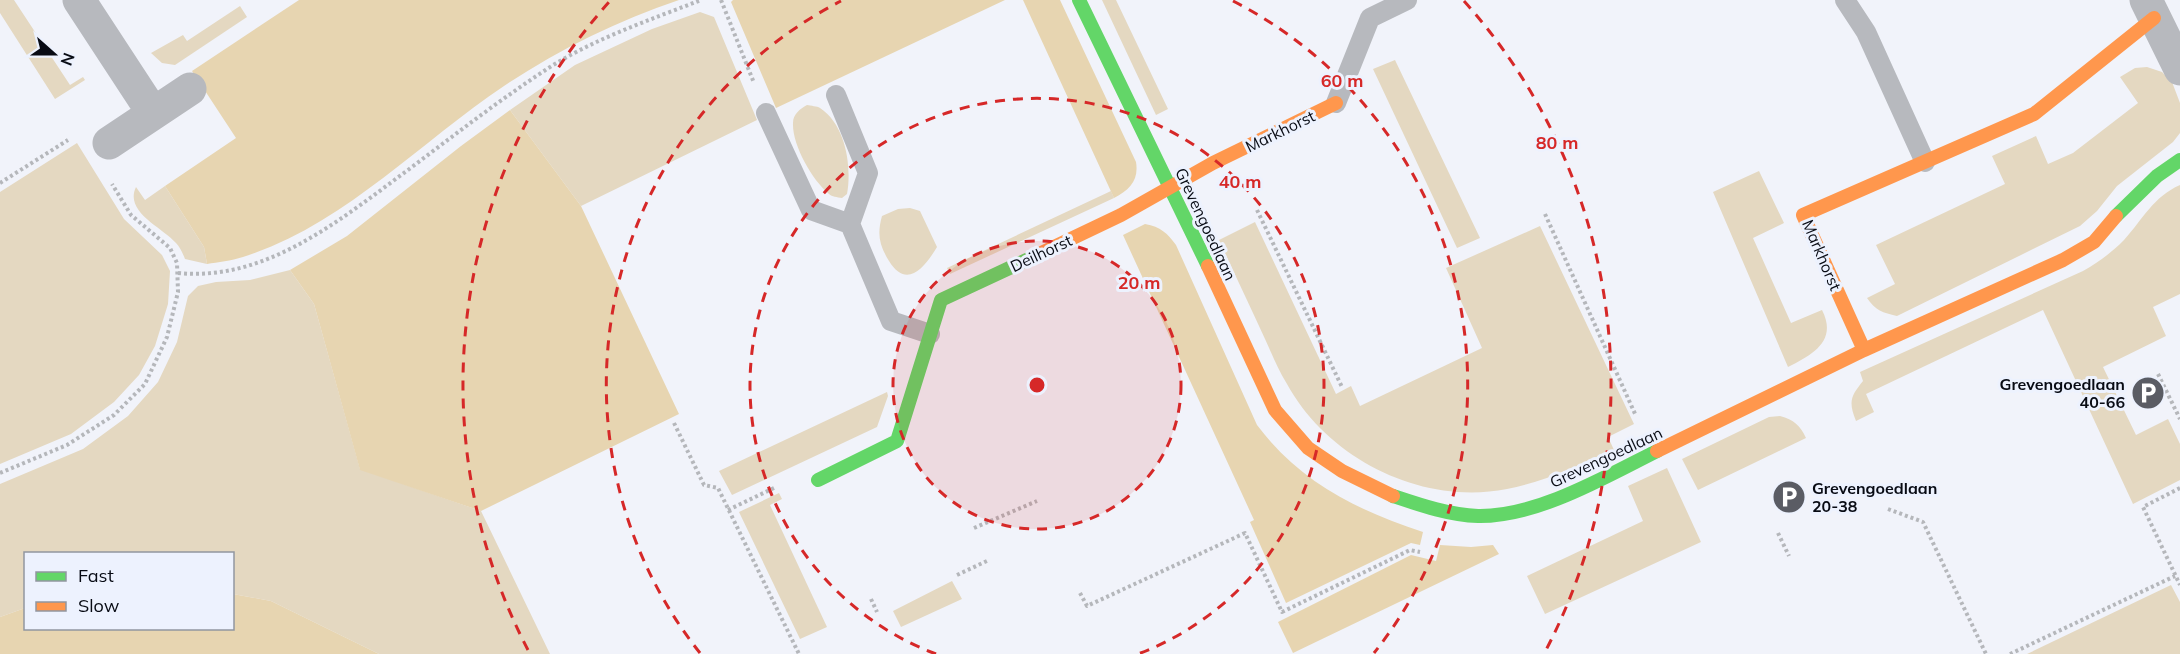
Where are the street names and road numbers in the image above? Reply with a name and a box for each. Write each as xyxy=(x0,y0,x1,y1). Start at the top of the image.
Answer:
street label: Markhorst xyxy=(1242,105,1318,156)
street label: Grevengoedlaan xyxy=(1171,165,1241,283)
street label: Markhorst xyxy=(1798,217,1846,294)
street label: Deilhorst xyxy=(1007,230,1075,276)
street label: Grevengoedlaan xyxy=(1547,422,1665,492)

